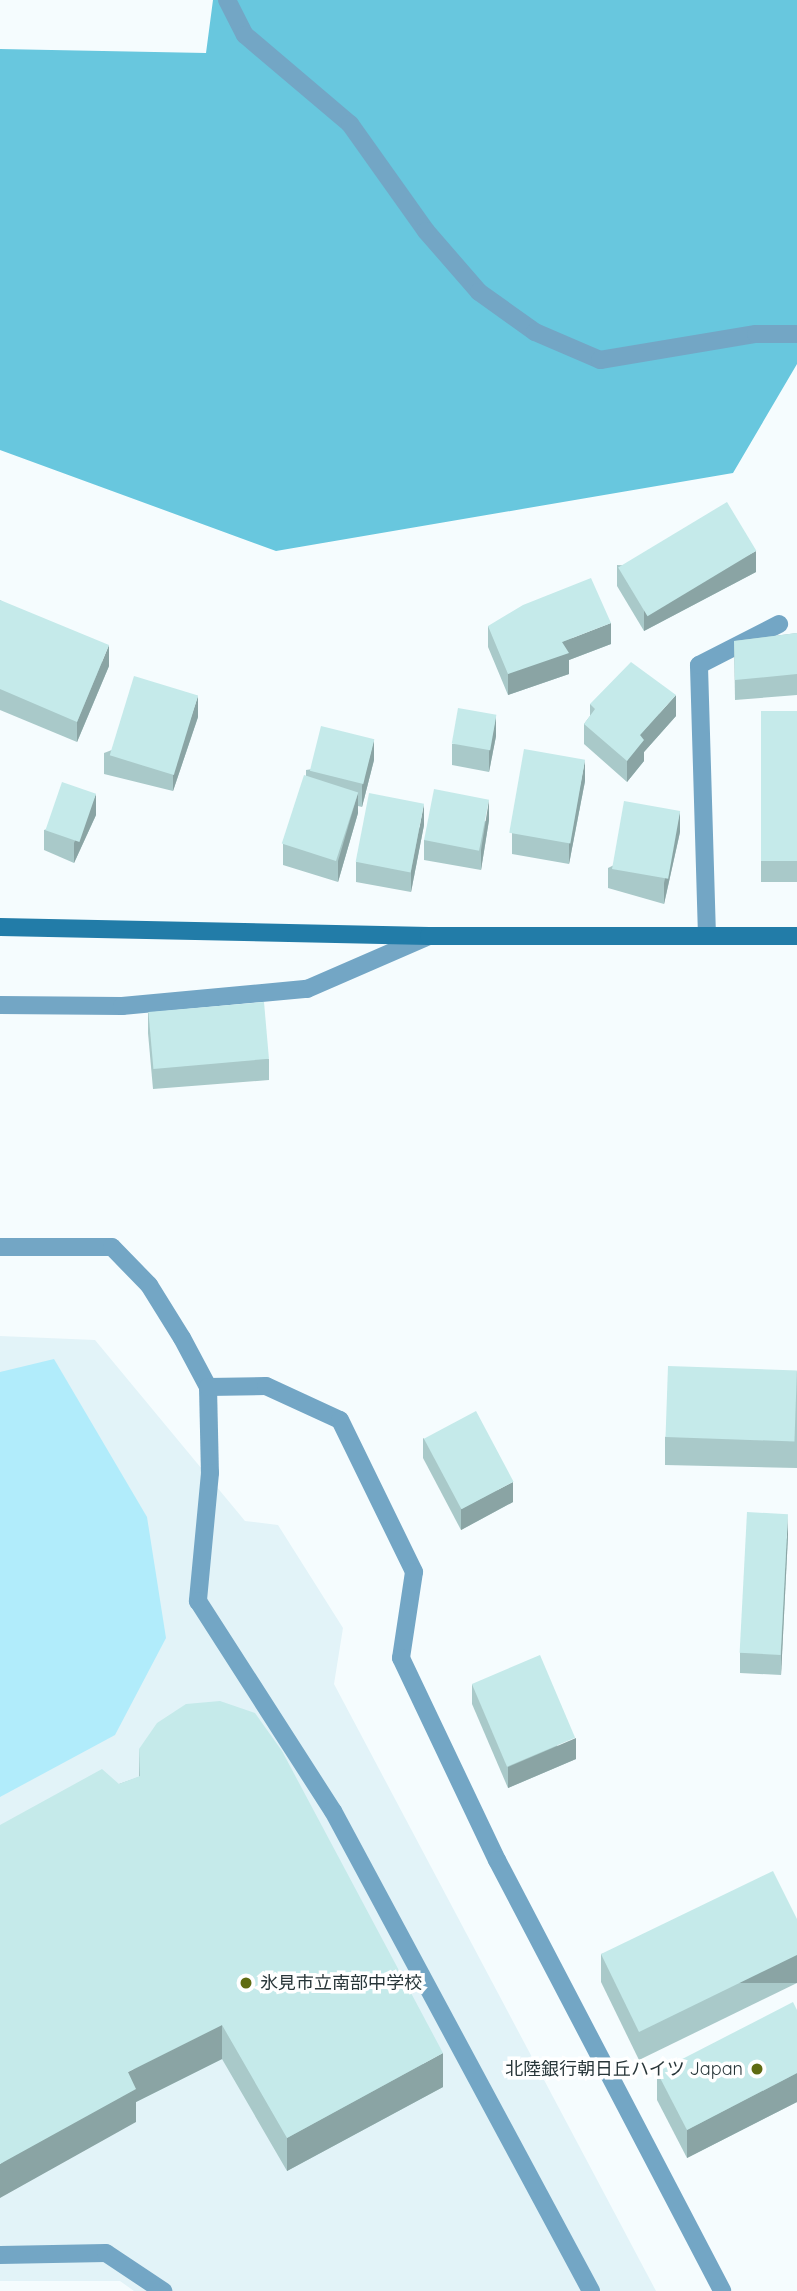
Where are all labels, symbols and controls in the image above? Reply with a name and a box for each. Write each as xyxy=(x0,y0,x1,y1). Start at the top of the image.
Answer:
place label: 氷見市立南部中学校 xyxy=(260,1972,422,1994)
marker: 氷見市立南部中学校 xyxy=(238,1975,254,1991)
place label: 北陸銀行朝日丘ハイツ Japan xyxy=(505,2058,743,2080)
marker: 北陸銀行朝日丘ハイツ Japan xyxy=(749,2061,765,2077)

